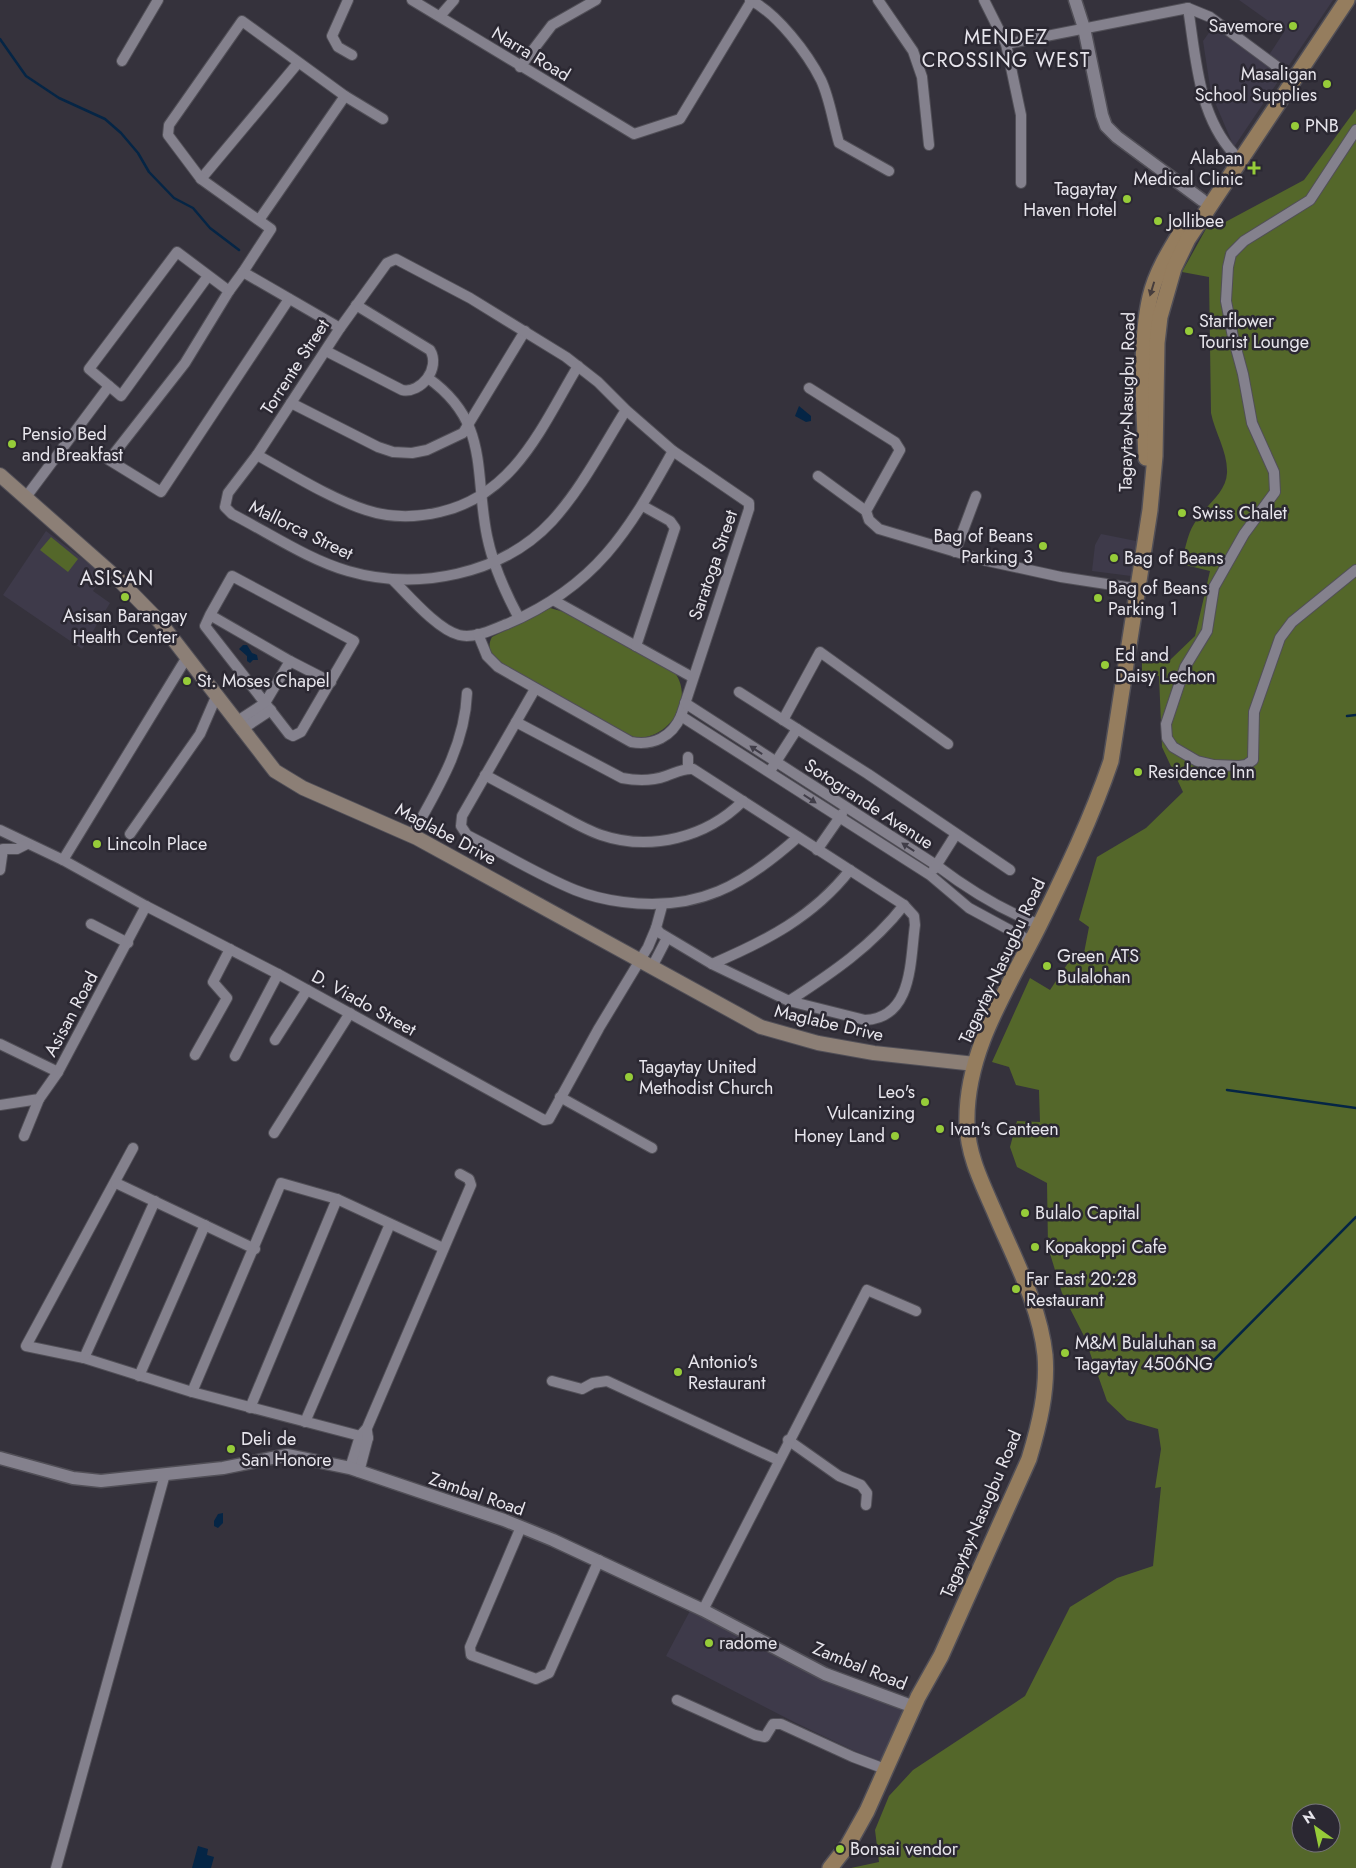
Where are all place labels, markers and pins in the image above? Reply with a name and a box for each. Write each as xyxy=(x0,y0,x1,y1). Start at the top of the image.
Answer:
place label: Savemore xyxy=(1209,13,1283,39)
marker: Savemore xyxy=(1287,20,1299,32)
place label: Masaligan School Supplies xyxy=(1195,61,1317,108)
marker: Masaligan School Supplies xyxy=(1321,78,1333,90)
place label: PNB xyxy=(1305,113,1339,139)
marker: PNB xyxy=(1289,120,1301,132)
place label: Alaban Medical Clinic xyxy=(1134,145,1243,192)
marker: Alaban Medical Clinic xyxy=(1247,161,1261,175)
place label: Tagaytay Haven Hotel xyxy=(1023,176,1117,223)
marker: Tagaytay Haven Hotel xyxy=(1121,193,1133,205)
place label: Jollibee xyxy=(1166,208,1224,234)
marker: Jollibee xyxy=(1152,215,1164,227)
place label: Starflower Tourist Lounge xyxy=(1199,308,1309,355)
marker: Starflower Tourist Lounge xyxy=(1183,325,1195,337)
place label: Pensio Bed and Breakfast xyxy=(22,421,124,468)
marker: Pensio Bed and Breakfast xyxy=(6,438,18,450)
place label: Swiss Chalet xyxy=(1192,500,1288,526)
marker: Swiss Chalet xyxy=(1176,507,1188,519)
place label: Bag of Beans Parking 3 xyxy=(934,523,1033,570)
marker: Bag of Beans Parking 3 xyxy=(1037,540,1049,552)
place label: Bag of Beans xyxy=(1124,545,1223,571)
marker: Bag of Beans xyxy=(1108,552,1120,564)
place label: Bag of Beans Parking 1 xyxy=(1108,575,1207,622)
marker: Asisan Barangay Health Center xyxy=(119,591,131,603)
marker: Bag of Beans Parking 1 xyxy=(1092,592,1104,604)
place label: Asisan Barangay Health Center xyxy=(63,603,187,650)
place label: Ed and Daisy Lechon xyxy=(1115,642,1216,689)
marker: Ed and Daisy Lechon xyxy=(1099,659,1111,671)
place label: St. Moses Chapel xyxy=(197,668,330,694)
marker: St. Moses Chapel xyxy=(181,675,193,687)
place label: Residence Inn xyxy=(1148,759,1255,785)
marker: Residence Inn xyxy=(1132,766,1144,778)
place label: Lincoln Place xyxy=(107,831,207,857)
marker: Lincoln Place xyxy=(91,838,103,850)
place label: Green ATS Bulalohan xyxy=(1057,943,1139,990)
marker: Green ATS Bulalohan xyxy=(1041,960,1053,972)
place label: Tagaytay United Methodist Church xyxy=(639,1054,774,1101)
marker: Tagaytay United Methodist Church xyxy=(623,1071,635,1083)
place label: Leo's Vulcanizing xyxy=(827,1079,915,1126)
marker: Leo's Vulcanizing xyxy=(919,1096,931,1108)
place label: Ivan's Canteen xyxy=(950,1116,1059,1142)
place label: Honey Land xyxy=(794,1123,885,1149)
marker: Ivan's Canteen xyxy=(934,1123,946,1135)
marker: Honey Land xyxy=(889,1130,901,1142)
place label: Bulalo Capital xyxy=(1035,1200,1140,1226)
marker: Bulalo Capital xyxy=(1019,1207,1031,1219)
place label: Kopakoppi Cafe xyxy=(1045,1234,1167,1260)
marker: Kopakoppi Cafe xyxy=(1029,1241,1041,1253)
place label: Far East 20:28 Restaurant xyxy=(1026,1266,1137,1313)
marker: Far East 20:28 Restaurant xyxy=(1010,1283,1022,1295)
place label: M&M Bulaluhan sa Tagaytay 4506NG xyxy=(1075,1330,1216,1377)
marker: M&M Bulaluhan sa Tagaytay 4506NG xyxy=(1059,1347,1071,1359)
place label: Antonio's Restaurant xyxy=(688,1349,766,1396)
marker: Antonio's Restaurant xyxy=(672,1366,684,1378)
place label: Deli de San Honore xyxy=(241,1426,332,1473)
marker: Deli de San Honore xyxy=(225,1443,237,1455)
place label: radome xyxy=(719,1630,777,1656)
marker: radome xyxy=(703,1637,715,1649)
place label: Bonsai vendor xyxy=(850,1836,959,1862)
marker: Bonsai vendor xyxy=(834,1843,846,1855)

